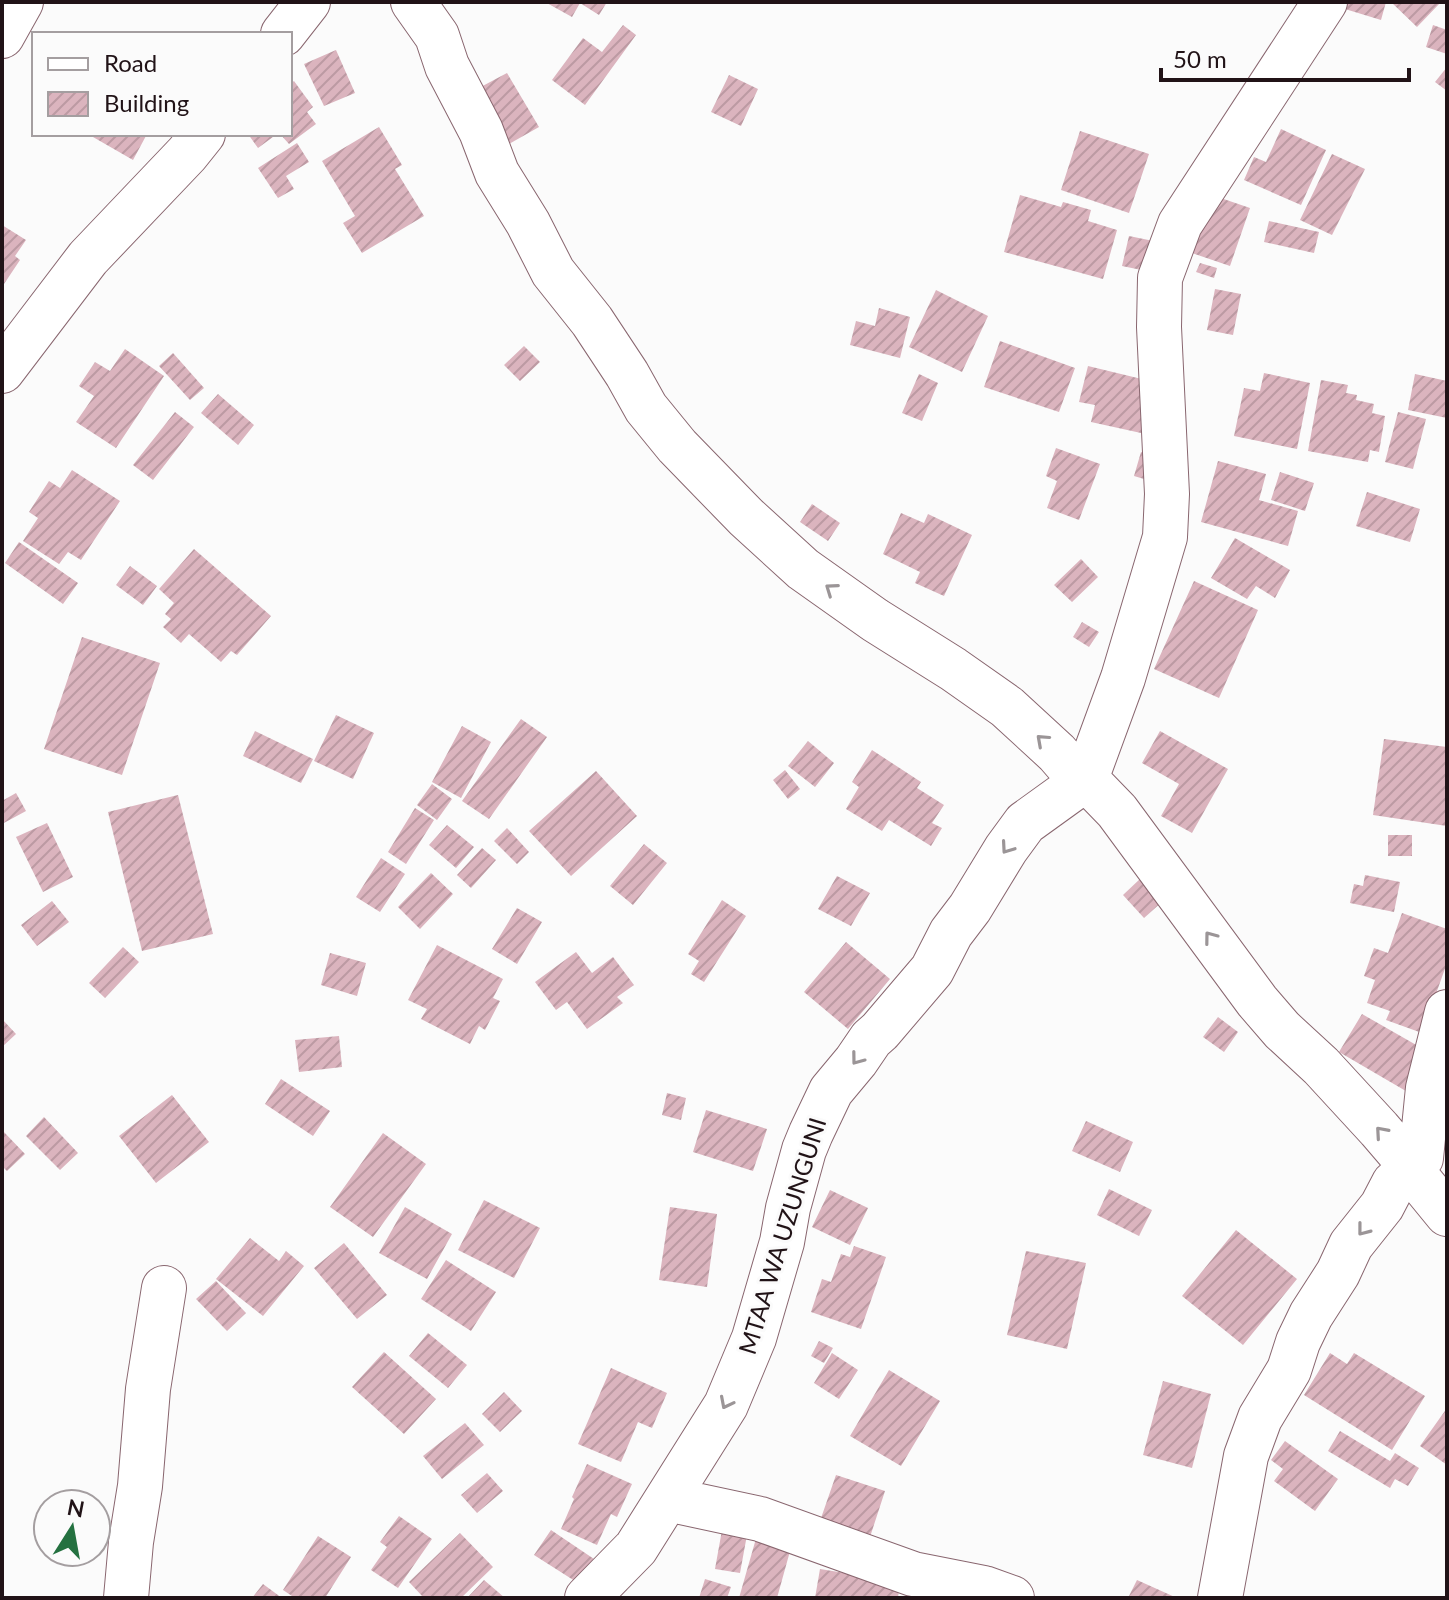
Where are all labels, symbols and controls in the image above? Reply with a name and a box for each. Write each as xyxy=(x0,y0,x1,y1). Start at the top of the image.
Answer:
legend xyxy=(32,32,292,136)
scale bar xyxy=(1161,32,1409,82)
text: 50 m xyxy=(1173,44,1227,73)
text: Road xyxy=(104,48,157,77)
text: Building xyxy=(104,88,189,117)
one-way arrow xyxy=(826,584,840,599)
one-way arrow xyxy=(1037,735,1052,749)
one-way arrow xyxy=(1002,839,1017,854)
one-way arrow xyxy=(1206,931,1220,945)
one-way arrow xyxy=(853,1050,867,1064)
street label: MTAA WA UZUNGUNI xyxy=(732,1114,831,1357)
one-way arrow xyxy=(1376,1126,1391,1141)
one-way arrow xyxy=(1358,1221,1372,1236)
one-way arrow xyxy=(721,1394,736,1409)
north arrow xyxy=(32,1488,112,1568)
text: N xyxy=(65,1493,87,1523)

